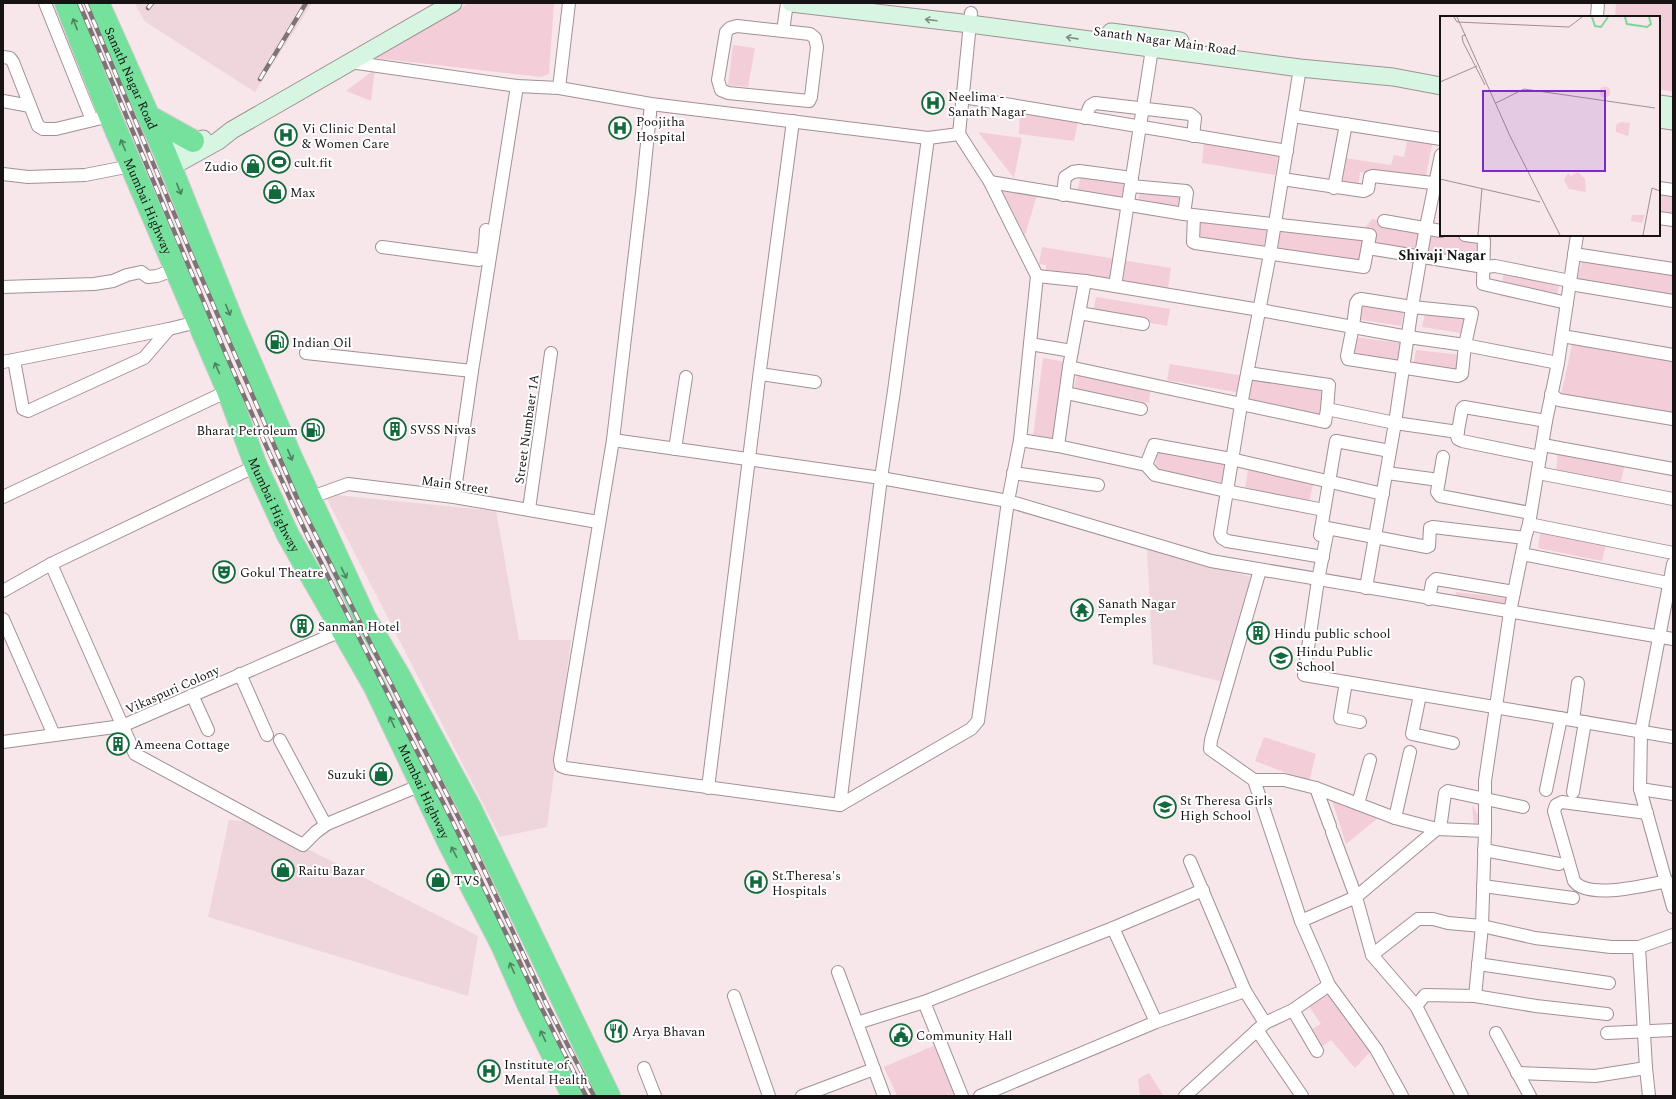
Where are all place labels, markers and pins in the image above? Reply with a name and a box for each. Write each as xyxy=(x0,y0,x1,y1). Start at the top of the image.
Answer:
place label: Neelima - Sanath Nagar xyxy=(948,87,1026,122)
hospital icon: Neelima - Sanath Nagar xyxy=(920,90,946,116)
place label: Poojitha Hospital xyxy=(636,112,686,147)
hospital icon: Poojitha Hospital xyxy=(607,115,633,141)
place label: Vi Clinic Dental & Women Care xyxy=(302,119,396,154)
hospital icon: Vi Clinic Dental & Women Care xyxy=(273,122,299,148)
sports icon: cult.fit xyxy=(266,149,292,175)
shop icon: Zudio xyxy=(240,153,266,179)
place label: cult.fit xyxy=(294,153,333,173)
place label: Zudio xyxy=(204,157,238,177)
shop icon: Max xyxy=(262,179,288,205)
place label: Max xyxy=(290,183,316,203)
fuel station icon: Indian Oil xyxy=(264,329,290,355)
place label: Indian Oil xyxy=(292,333,352,353)
building icon: SVSS Nivas xyxy=(382,416,408,442)
fuel station icon: Bharat Petroleum xyxy=(300,417,326,443)
place label: SVSS Nivas xyxy=(410,420,476,440)
place label: Bharat Petroleum xyxy=(196,421,298,441)
theatre icon: Gokul Theatre xyxy=(211,559,237,585)
place label: Gokul Theatre xyxy=(240,563,324,583)
place label: Sanath Nagar Temples xyxy=(1098,594,1176,629)
temple icon: Sanath Nagar Temples xyxy=(1069,597,1095,623)
building icon: Sanman Hotel xyxy=(289,613,315,639)
place label: Sanman Hotel xyxy=(318,617,400,637)
building icon: Hindu public school xyxy=(1245,620,1271,646)
place label: Hindu public school xyxy=(1274,624,1391,644)
place label: Hindu Public School xyxy=(1296,642,1373,677)
school or university icon: Hindu Public School xyxy=(1268,645,1294,671)
building icon: Ameena Cottage xyxy=(105,731,131,757)
place label: Ameena Cottage xyxy=(134,735,230,755)
shop icon: Suzuki xyxy=(368,761,394,787)
place label: Suzuki xyxy=(327,765,366,785)
place label: St Theresa Girls High School xyxy=(1180,791,1273,826)
school or university icon: St Theresa Girls High School xyxy=(1152,794,1178,820)
shop icon: Raitu Bazar xyxy=(270,857,296,883)
place label: Raitu Bazar xyxy=(298,861,365,881)
place label: St.Theresa's Hospitals xyxy=(772,866,841,901)
shop icon: TVS xyxy=(425,867,451,893)
hospital icon: St.Theresa's Hospitals xyxy=(743,869,769,895)
place label: TVS xyxy=(454,871,479,891)
restaurant icon: Arya Bhavan xyxy=(603,1018,629,1044)
place label: Arya Bhavan xyxy=(632,1022,706,1042)
public building icon: Community Hall xyxy=(888,1022,914,1048)
place label: Community Hall xyxy=(916,1026,1012,1046)
place label: Institute of Mental Health xyxy=(504,1055,588,1090)
hospital icon: Institute of Mental Health xyxy=(476,1058,502,1084)

